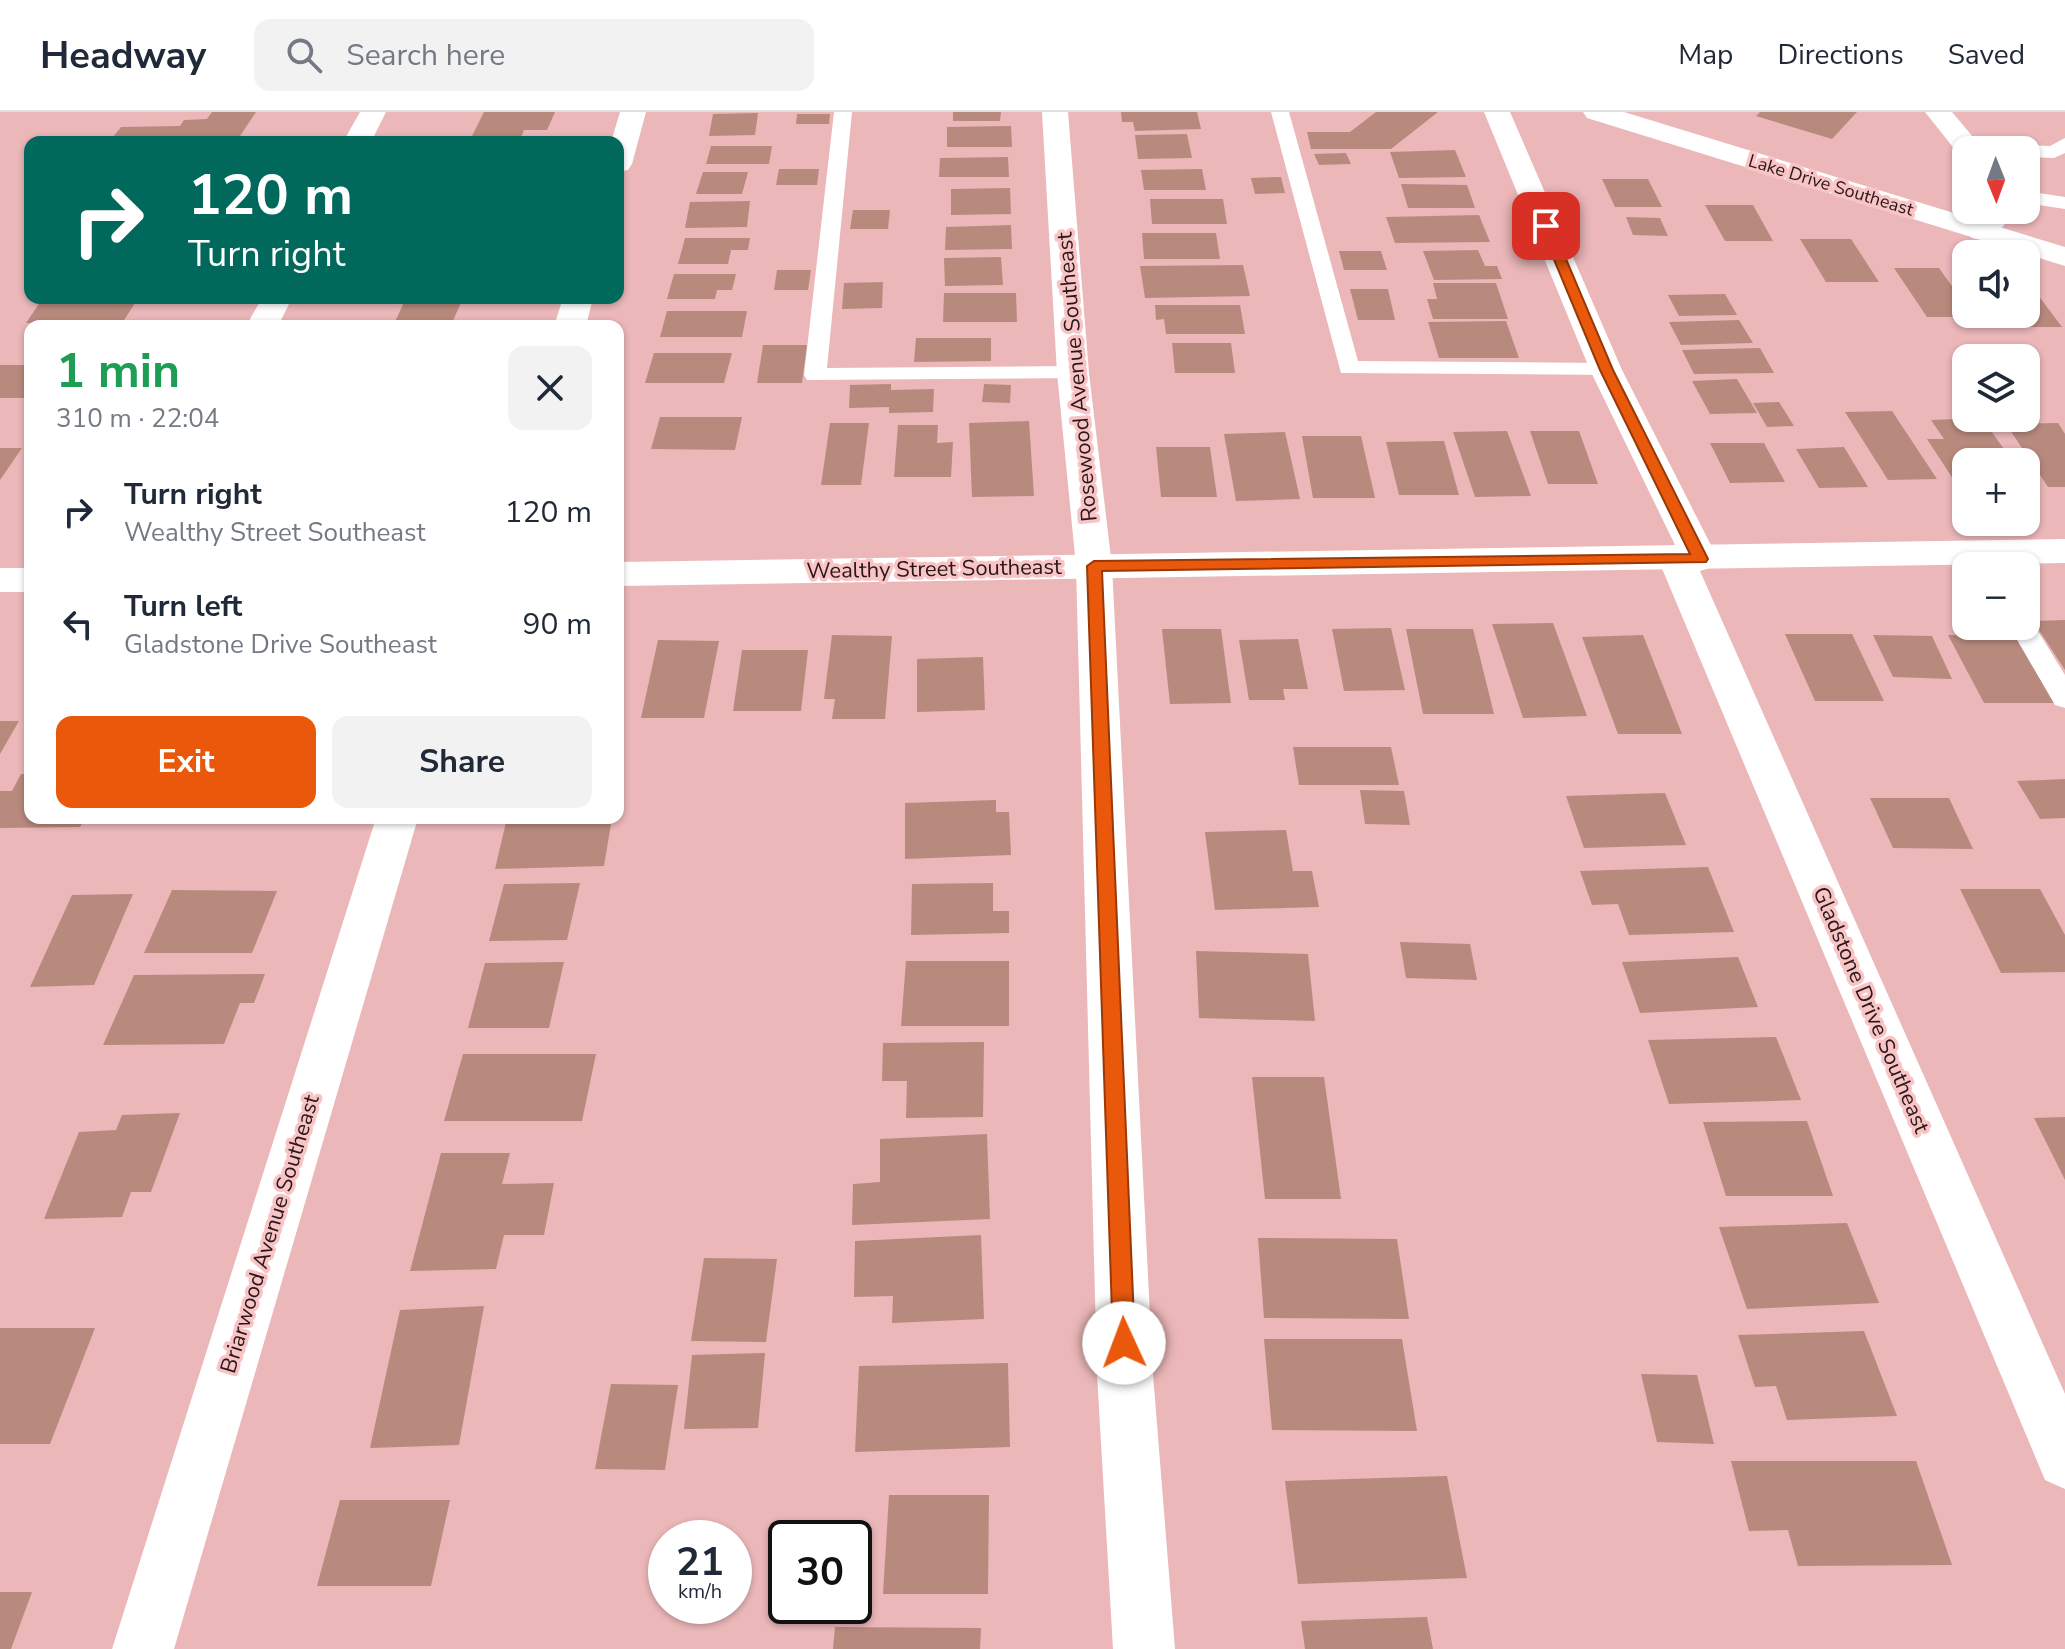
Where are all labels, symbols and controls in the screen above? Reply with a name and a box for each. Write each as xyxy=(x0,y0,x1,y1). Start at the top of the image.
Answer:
search box xyxy=(254,19,814,91)
text: Headway xyxy=(40,30,206,81)
icon: search xyxy=(282,33,326,77)
text: Search here xyxy=(346,35,505,76)
text: Map xyxy=(1678,36,1733,74)
text: Directions xyxy=(1777,36,1904,74)
text: Saved xyxy=(1948,36,2025,74)
north arrow xyxy=(1952,136,2040,224)
map controls xyxy=(1952,136,2040,640)
street label: Lake Drive Southeast xyxy=(1746,148,1917,222)
text: 120 m xyxy=(188,157,353,234)
icon: right xyxy=(56,168,160,272)
pin xyxy=(1512,192,1580,260)
icon: arrive xyxy=(1524,204,1568,248)
text: Turn right xyxy=(188,230,345,279)
street label: Rosewood Avenue Southeast xyxy=(1049,231,1105,523)
button: sound xyxy=(1952,240,2040,328)
text: 1 min xyxy=(56,338,180,404)
button: layers xyxy=(1952,344,2040,432)
button: close xyxy=(508,346,592,430)
text: 310 m · 22:04 xyxy=(56,401,219,436)
button: + xyxy=(1952,448,2040,536)
text: Turn right xyxy=(124,474,262,515)
icon: right xyxy=(56,490,100,534)
text: 120 m xyxy=(505,492,592,533)
text: Wealthy Street Southeast xyxy=(124,515,426,550)
street label: Wealthy Street Southeast xyxy=(806,552,1062,586)
button: − xyxy=(1952,552,2040,640)
text: Turn left xyxy=(124,586,242,627)
icon: left xyxy=(56,602,100,646)
text: 90 m xyxy=(523,604,592,645)
text: Gladstone Drive Southeast xyxy=(124,627,437,662)
button: Exit xyxy=(56,716,316,808)
button: Share xyxy=(332,716,592,808)
street label: Gladstone Drive Southeast xyxy=(1805,882,1937,1138)
street label: Briarwood Avenue Southeast xyxy=(213,1091,327,1377)
position arrow xyxy=(1082,1301,1166,1385)
speed limit sign: 30 xyxy=(768,1520,872,1624)
text: 21 xyxy=(676,1535,724,1589)
text: km/h xyxy=(678,1578,722,1605)

